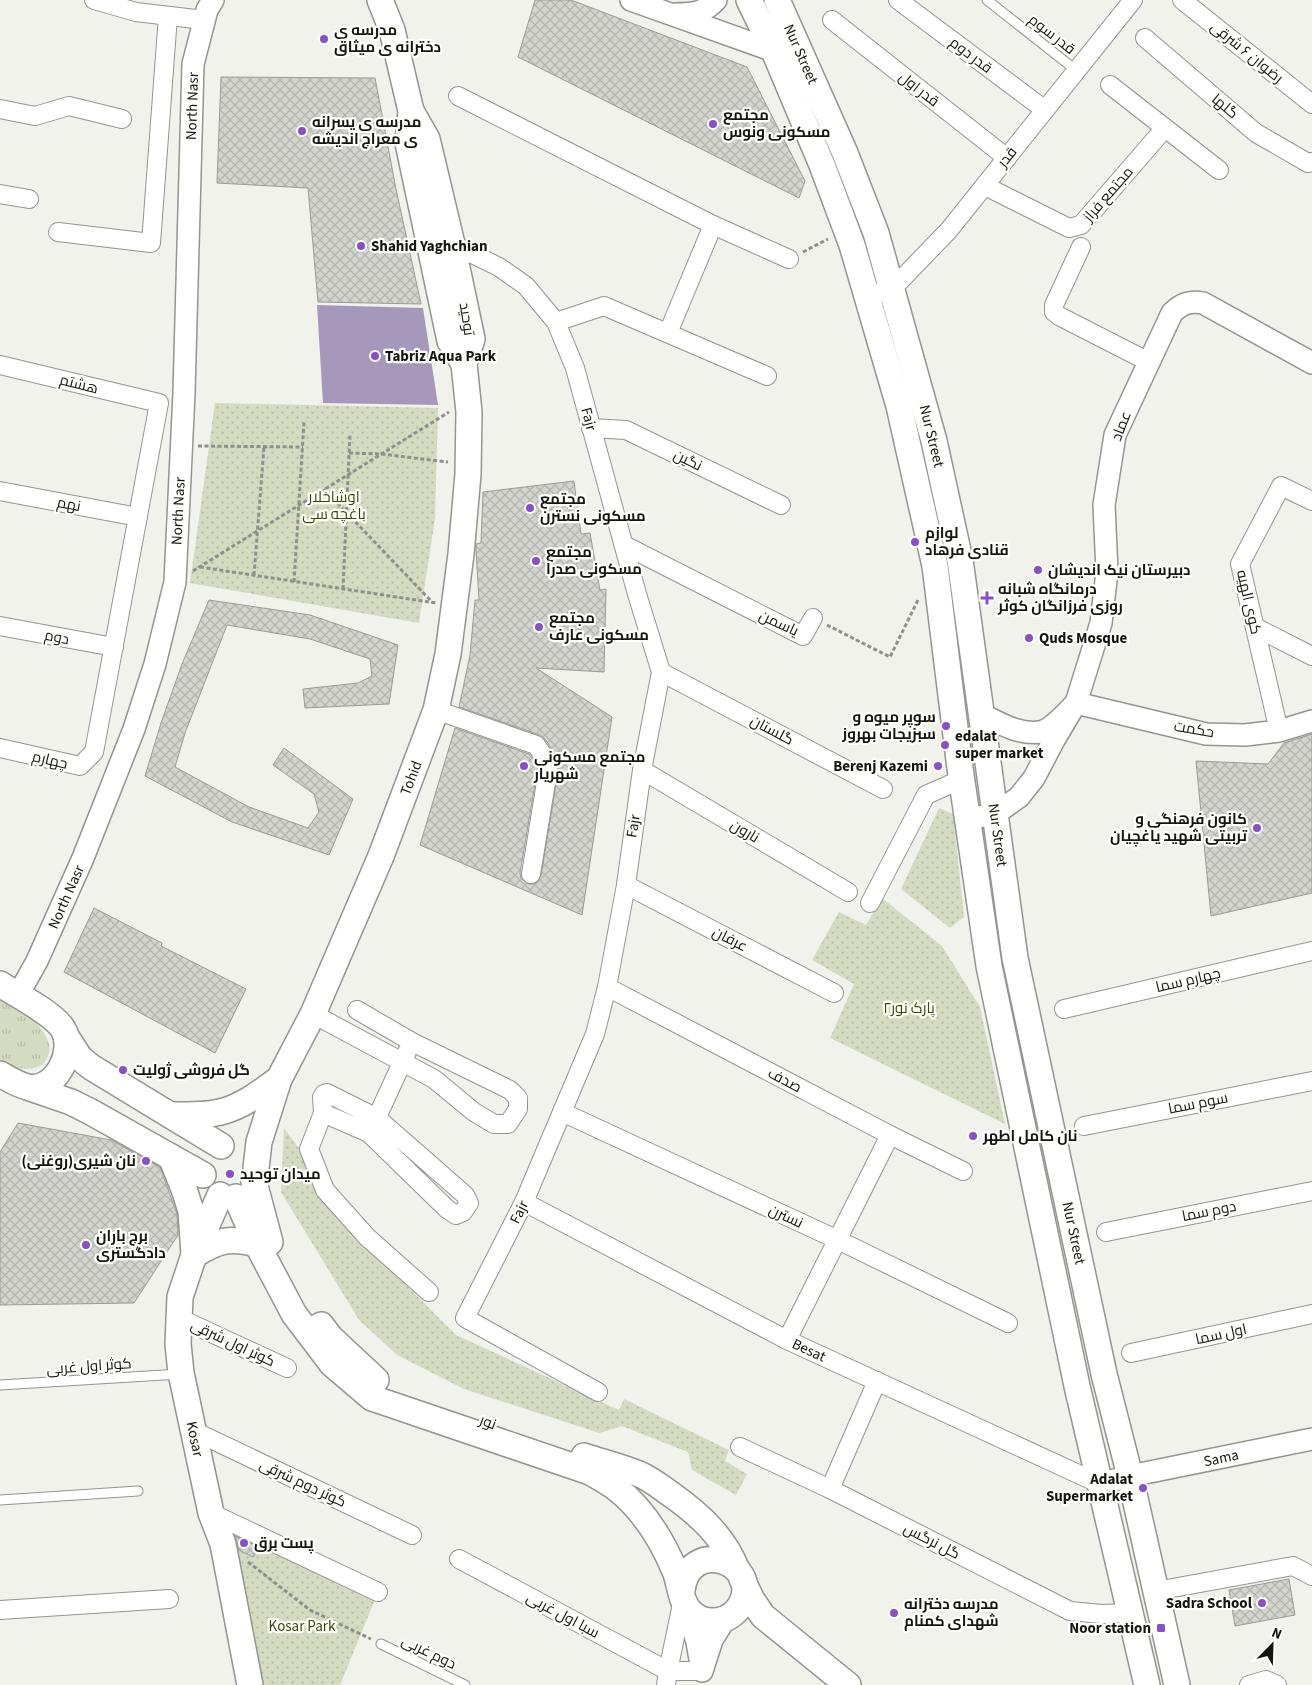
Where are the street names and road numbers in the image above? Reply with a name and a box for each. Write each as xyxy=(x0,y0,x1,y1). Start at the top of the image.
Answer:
street label: قدر سوم xyxy=(1024,9,1080,59)
street label: رضوان ۶ شرقی xyxy=(1206,16,1288,88)
street label: Nur Street xyxy=(778,21,823,88)
street label: قدر دوم xyxy=(945,32,997,78)
street label: قدر اول xyxy=(894,67,943,112)
street label: North Nasr xyxy=(181,71,204,140)
street label: گلها xyxy=(1207,89,1243,124)
street label: قدر xyxy=(992,143,1022,173)
street label: مجتمع فراز xyxy=(1078,162,1138,227)
street label: توحید xyxy=(454,301,479,337)
street label: هشتم xyxy=(57,370,100,399)
street label: Nur Street xyxy=(914,403,949,470)
street label: Fajr xyxy=(575,405,602,434)
street label: عماد xyxy=(1106,408,1137,444)
street label: نگین xyxy=(670,445,706,476)
street label: North Nasr xyxy=(166,476,191,546)
street label: نهم xyxy=(55,492,83,517)
street label: کوی الهیه xyxy=(1231,568,1266,636)
street label: یاسمن xyxy=(756,605,802,642)
street label: دوم xyxy=(43,625,71,650)
street label: گلستان xyxy=(746,710,797,751)
street label: حکمت xyxy=(1172,716,1216,743)
street label: چهارم xyxy=(30,746,70,775)
street label: Tohid xyxy=(395,758,428,798)
street label: Nur Street xyxy=(983,802,1012,868)
street label: Fajr xyxy=(621,812,646,839)
street label: نارون xyxy=(726,815,763,848)
street label: North Nasr xyxy=(43,861,90,933)
street label: عرفان xyxy=(709,922,751,957)
street label: چهارم سما xyxy=(1154,963,1223,998)
street label: صدف xyxy=(764,1063,806,1098)
street label: سوم سما xyxy=(1166,1087,1230,1120)
street label: Fajr xyxy=(505,1196,534,1227)
street label: دوم سما xyxy=(1180,1196,1238,1227)
street label: نسترن xyxy=(765,1199,806,1234)
street label: Nur Street xyxy=(1057,1200,1090,1266)
street label: کوثر اول شرقی xyxy=(187,1315,278,1372)
street label: اول سما xyxy=(1193,1319,1249,1350)
street label: Besat xyxy=(788,1334,829,1367)
street label: کوثر اول غربی xyxy=(46,1353,132,1380)
street label: نور xyxy=(475,1409,499,1435)
street label: Kosar xyxy=(181,1419,209,1460)
street label: Sama xyxy=(1202,1445,1241,1472)
street label: کوثر دوم شرقی xyxy=(256,1454,350,1513)
street label: گل نرگس xyxy=(900,1518,964,1565)
street label: سبا اول غربی xyxy=(522,1587,603,1644)
street label: دوم غربی xyxy=(398,1630,460,1675)

